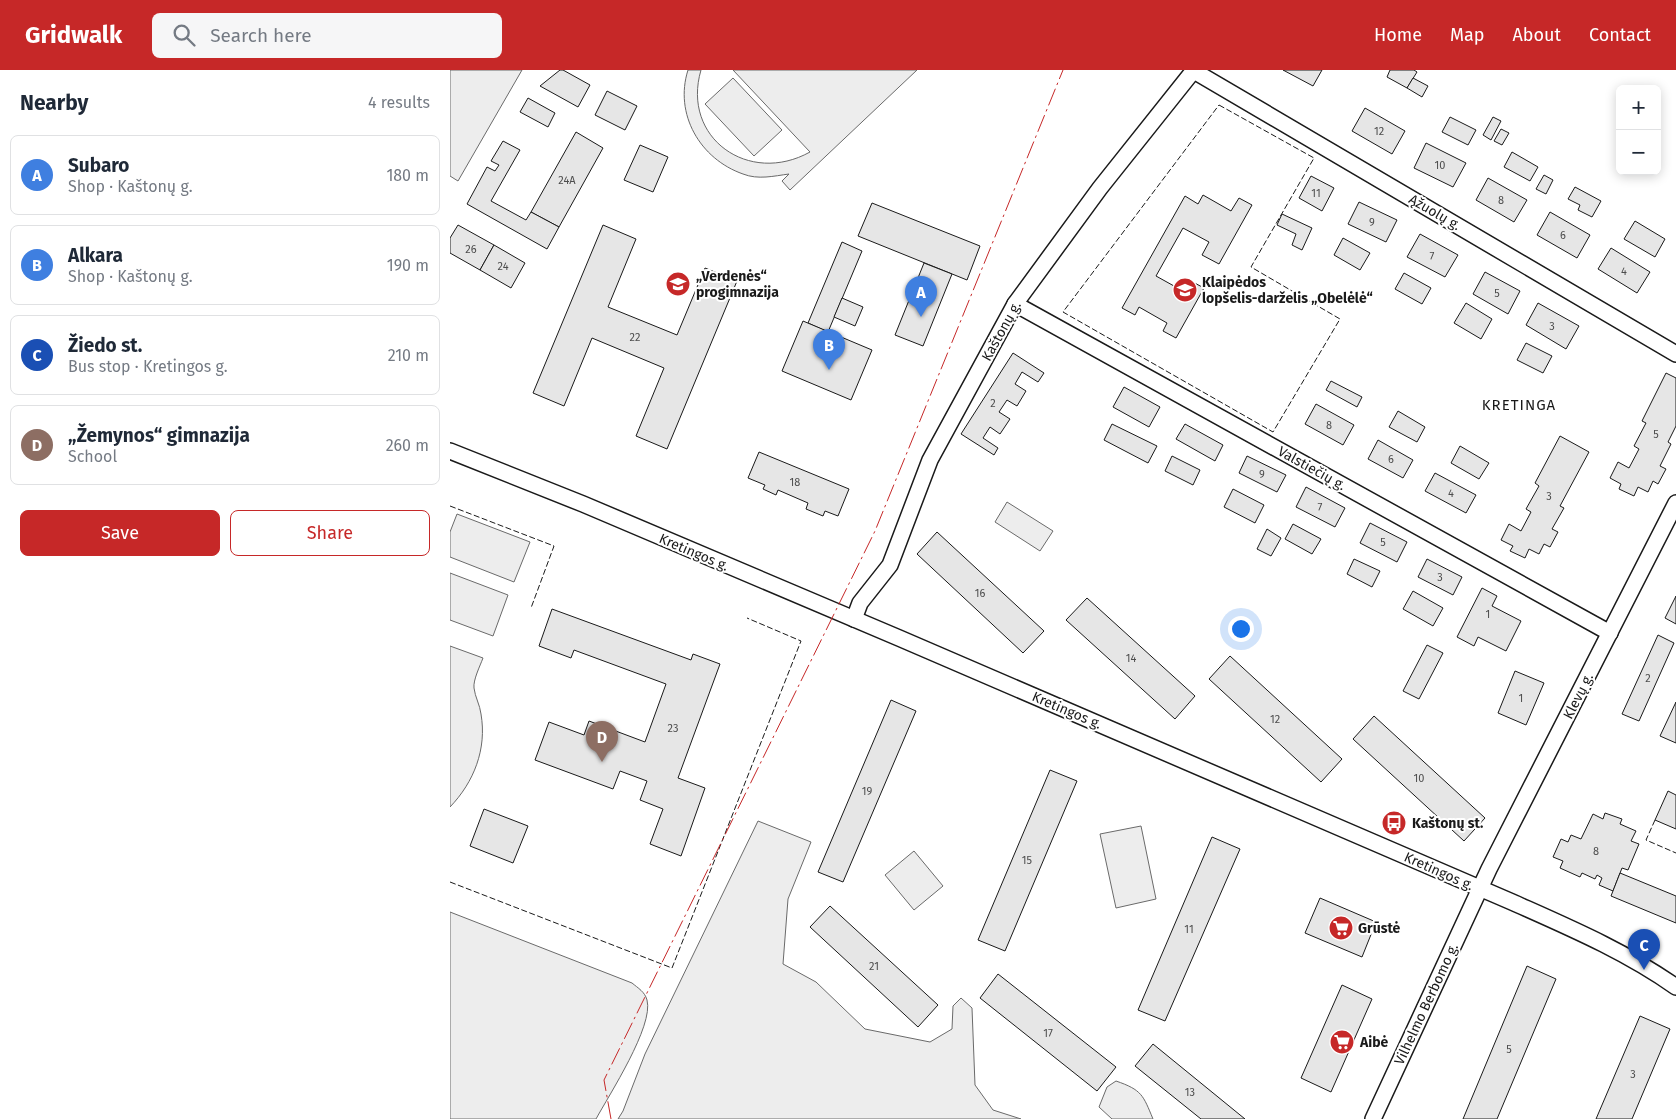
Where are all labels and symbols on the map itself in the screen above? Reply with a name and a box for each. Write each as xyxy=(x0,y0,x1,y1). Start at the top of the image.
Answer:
house number: 12 xyxy=(1374,125,1384,138)
house number: 10 xyxy=(1435,159,1445,172)
house number: 24A xyxy=(558,174,576,187)
house number: 11 xyxy=(1311,187,1321,200)
street label: Ąžuolų g. xyxy=(1406,191,1464,234)
house number: 8 xyxy=(1498,194,1504,207)
house number: 9 xyxy=(1369,216,1375,229)
house number: 6 xyxy=(1560,229,1566,242)
house number: 26 xyxy=(465,243,477,256)
house number: 7 xyxy=(1430,250,1435,263)
house number: 24 xyxy=(498,260,509,273)
house number: 4 xyxy=(1621,265,1627,278)
place label: „Verdenės“ progimnazija xyxy=(696,268,779,301)
school or university icon: „Verdenės“ progimnazija xyxy=(665,271,691,297)
place label: Klaipėdos lopšelis-darželis „Obelėlė“ xyxy=(1202,274,1373,307)
pin: A xyxy=(905,276,937,317)
school or university icon: Klaipėdos lopšelis-darželis „Obelėlė“ xyxy=(1172,277,1198,303)
house number: 5 xyxy=(1494,287,1500,300)
street label: Kaštonų g. xyxy=(978,298,1025,364)
house number: 3 xyxy=(1549,320,1555,333)
pin: B xyxy=(813,329,845,370)
house number: 22 xyxy=(630,331,640,344)
district label: KRETINGA xyxy=(1482,396,1556,414)
house number: 2 xyxy=(990,397,996,410)
house number: 8 xyxy=(1326,419,1332,432)
house number: 5 xyxy=(1653,428,1659,441)
street label: Valstiečių g. xyxy=(1275,443,1349,494)
house number: 6 xyxy=(1388,453,1394,466)
house number: 9 xyxy=(1259,468,1265,481)
house number: 18 xyxy=(790,476,800,489)
house number: 4 xyxy=(1448,487,1454,500)
house number: 3 xyxy=(1546,490,1552,503)
house number: 7 xyxy=(1318,501,1323,514)
street label: Kretingos g. xyxy=(656,530,731,575)
house number: 5 xyxy=(1380,536,1386,549)
house number: 3 xyxy=(1437,571,1443,584)
house number: 16 xyxy=(975,587,985,600)
house number: 1 xyxy=(1486,608,1490,621)
your location xyxy=(1228,616,1254,642)
house number: 14 xyxy=(1126,652,1136,665)
street label: Klevų g. xyxy=(1560,670,1597,722)
house number: 2 xyxy=(1645,672,1651,685)
street label: Kretingos g. xyxy=(1029,688,1104,733)
house number: 1 xyxy=(1519,692,1523,705)
house number: 12 xyxy=(1270,713,1280,726)
pin: D xyxy=(586,721,618,762)
house number: 23 xyxy=(668,722,678,735)
house number: 10 xyxy=(1414,772,1424,785)
house number: 19 xyxy=(862,785,872,798)
bus stop icon: Kaštonų st. xyxy=(1381,810,1407,836)
place label: Kaštonų st. xyxy=(1412,815,1483,832)
house number: 8 xyxy=(1593,845,1599,858)
street label: Kretingos g. xyxy=(1401,849,1476,894)
house number: 15 xyxy=(1022,854,1033,867)
supermarket icon: Grūstė xyxy=(1328,915,1354,941)
place label: Grūstė xyxy=(1358,920,1401,937)
house number: 11 xyxy=(1184,923,1194,936)
pin: C xyxy=(1628,929,1660,970)
street label: Vilhelmo Berbomo g. xyxy=(1391,941,1462,1068)
house number: 21 xyxy=(869,960,879,973)
house number: 17 xyxy=(1043,1027,1053,1040)
supermarket icon: Aibė xyxy=(1329,1029,1355,1055)
place label: Aibė xyxy=(1359,1034,1389,1051)
house number: 5 xyxy=(1506,1043,1512,1056)
house number: 3 xyxy=(1630,1068,1636,1081)
house number: 13 xyxy=(1185,1086,1195,1099)

